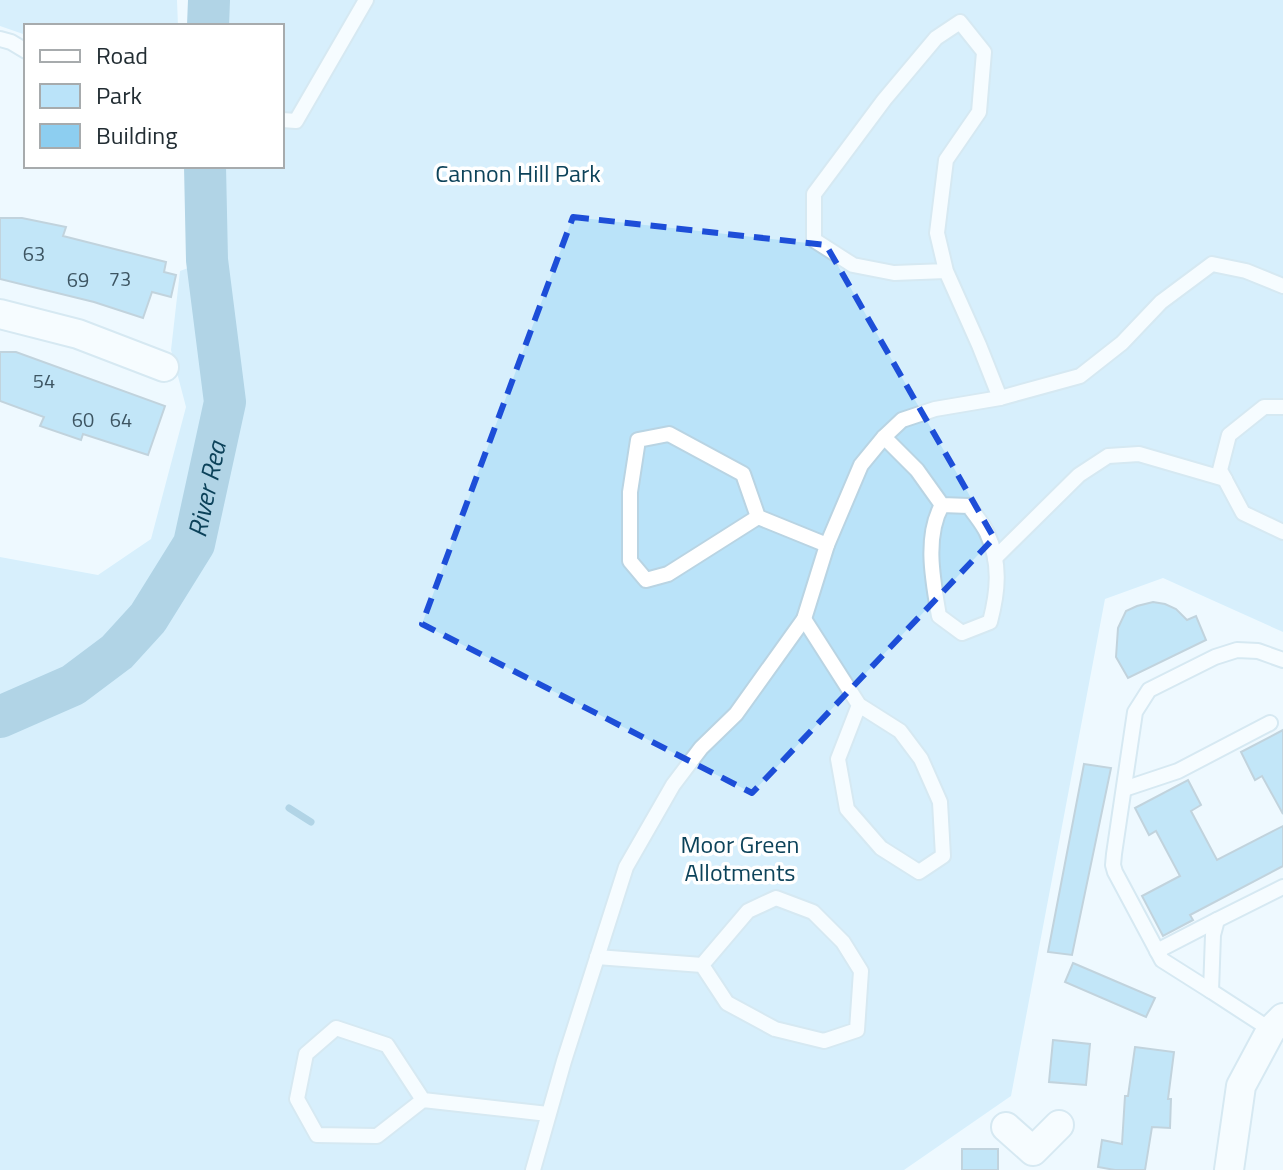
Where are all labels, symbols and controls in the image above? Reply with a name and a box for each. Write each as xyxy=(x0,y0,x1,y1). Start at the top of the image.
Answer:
legend xyxy=(24,24,284,168)
text: Road xyxy=(96,37,148,73)
text: Park xyxy=(96,77,142,113)
text: Building xyxy=(96,117,178,153)
park label: Cannon Hill Park xyxy=(435,155,601,191)
house number: 63 xyxy=(23,238,45,269)
house number: 73 xyxy=(109,263,131,294)
house number: 69 xyxy=(67,264,89,295)
house number: 54 xyxy=(33,365,55,396)
house number: 60 xyxy=(72,404,94,435)
house number: 64 xyxy=(110,404,132,435)
water label: River Rea xyxy=(177,436,236,541)
park label: Moor Green Allotments xyxy=(681,826,799,890)

